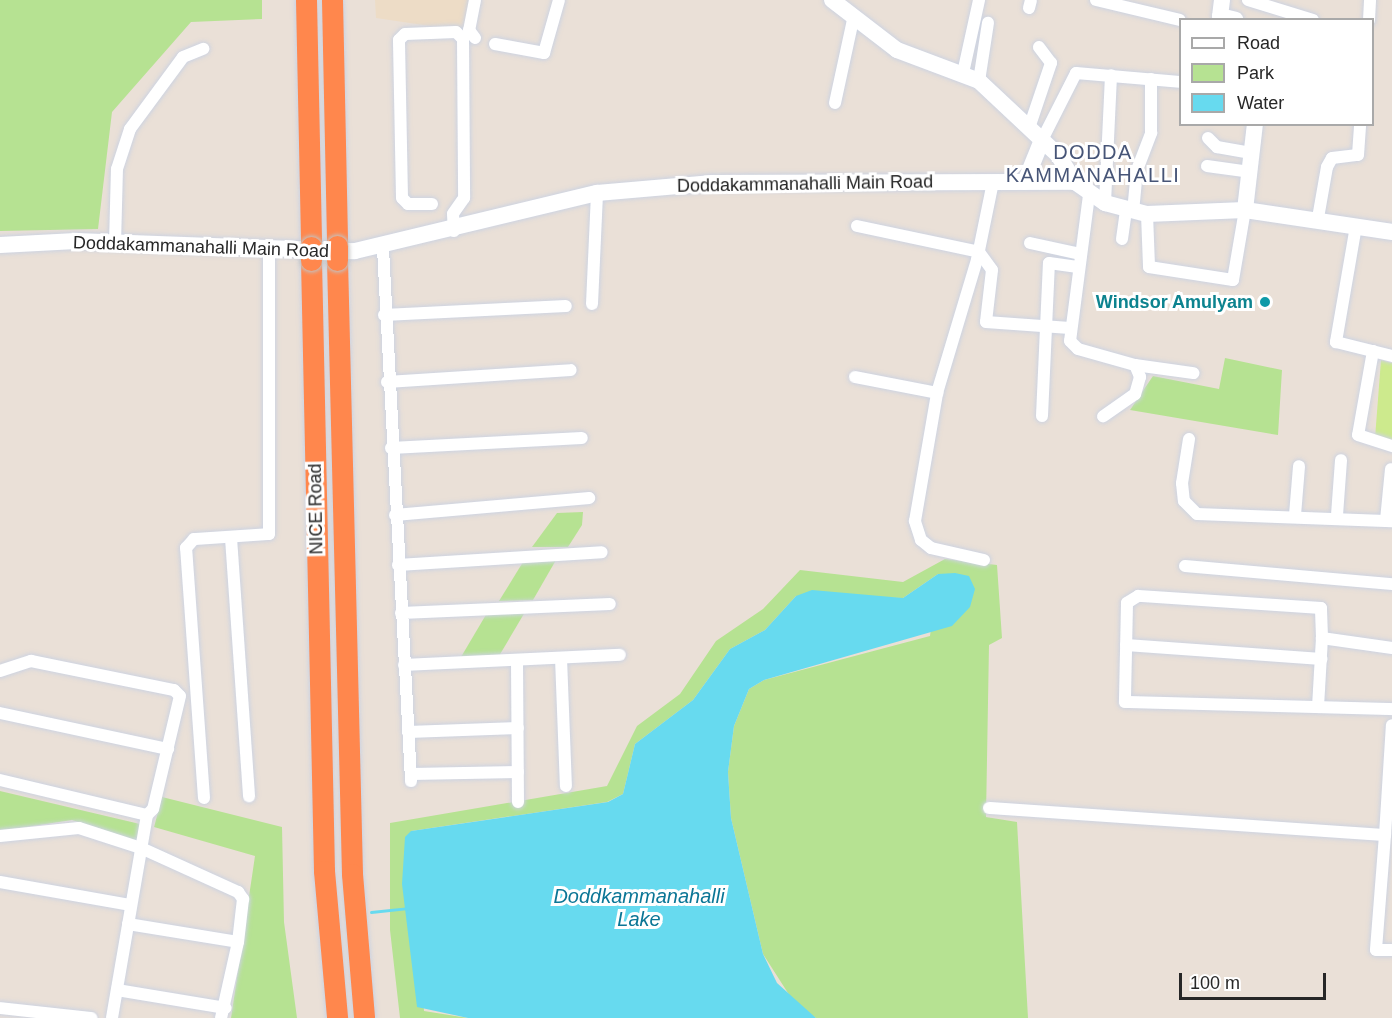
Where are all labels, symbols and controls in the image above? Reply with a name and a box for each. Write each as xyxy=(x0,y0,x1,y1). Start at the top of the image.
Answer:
legend xyxy=(1179,18,1374,126)
text: Road xyxy=(1237,33,1280,53)
text: Park xyxy=(1237,63,1274,83)
text: Water xyxy=(1237,93,1284,113)
district label: DODDA KAMMANAHALLI xyxy=(1006,141,1180,188)
street label: Doddakammanahalli Main Road xyxy=(677,171,933,197)
street label: Doddakammanahalli Main Road xyxy=(73,232,329,262)
place label: Windsor Amulyam xyxy=(1095,291,1253,313)
marker: Windsor Amulyam xyxy=(1258,295,1272,309)
street label: NICE Road xyxy=(304,463,328,555)
water label: Doddkammanahalli Lake xyxy=(553,884,725,931)
scale bar xyxy=(1182,961,1329,999)
text: 100 m xyxy=(1190,973,1240,993)

